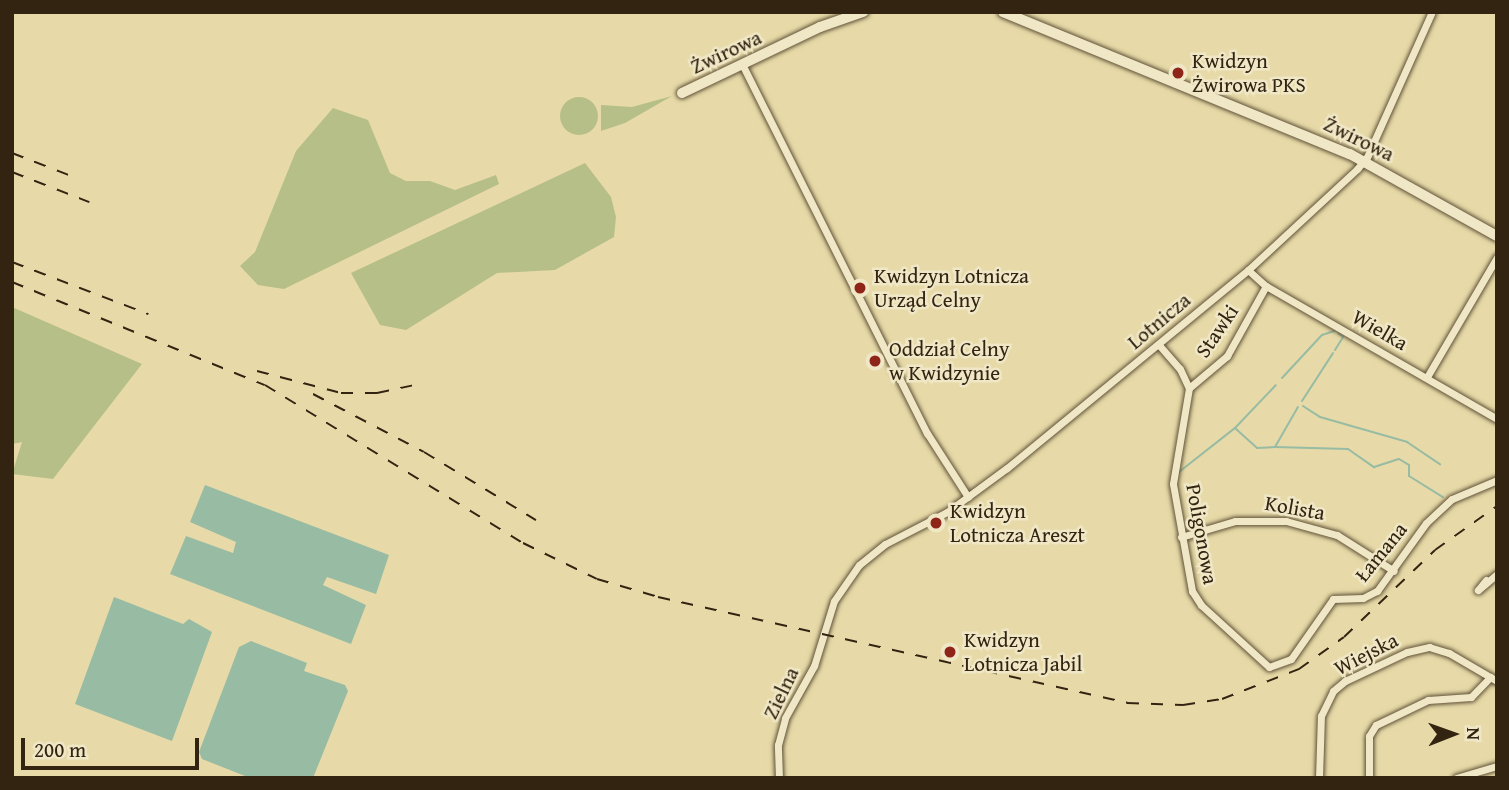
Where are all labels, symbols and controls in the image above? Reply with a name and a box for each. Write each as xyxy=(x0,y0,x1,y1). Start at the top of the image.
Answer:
street label: Żwirowa xyxy=(687,25,765,79)
place label: Kwidzyn Żwirowa PKS xyxy=(1192,48,1306,98)
marker: Kwidzyn Żwirowa PKS xyxy=(1170,65,1186,81)
street label: Żwirowa xyxy=(1320,111,1398,167)
place label: Kwidzyn Lotnicza Urząd Celny xyxy=(874,263,1029,313)
marker: Kwidzyn Lotnicza Urząd Celny xyxy=(852,280,868,296)
street label: Lotnicza xyxy=(1122,287,1196,355)
street label: Stawki xyxy=(1190,300,1244,362)
street label: Wielka xyxy=(1348,304,1412,356)
place label: Oddział Celny w Kwidzynie xyxy=(889,336,1009,386)
marker: Oddział Celny w Kwidzynie xyxy=(867,353,883,369)
street label: Poligonowa xyxy=(1181,482,1223,586)
street label: Kolista xyxy=(1263,490,1327,526)
place label: Kwidzyn Lotnicza Areszt xyxy=(950,498,1085,548)
marker: Kwidzyn Lotnicza Areszt xyxy=(928,515,944,531)
street label: Łamana xyxy=(1350,517,1412,587)
place label: Kwidzyn Lotnicza Jabil xyxy=(964,627,1082,677)
street label: Wiejska xyxy=(1330,627,1402,681)
marker: Kwidzyn Lotnicza Jabil xyxy=(942,644,958,660)
street label: Zielna xyxy=(758,663,804,723)
north arrow xyxy=(1418,699,1488,769)
scale bar xyxy=(24,724,203,768)
text: N xyxy=(1460,727,1488,740)
text: 200 m xyxy=(34,734,86,765)

